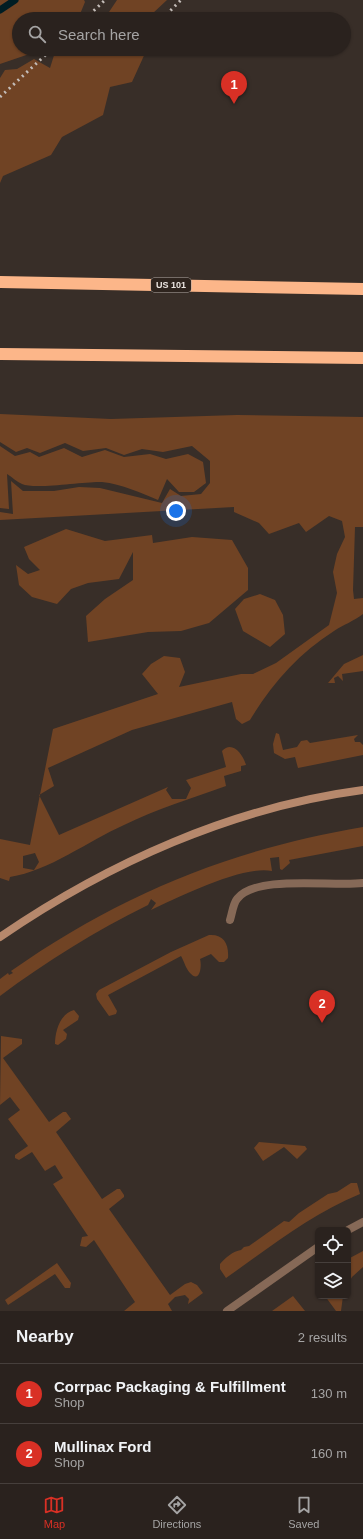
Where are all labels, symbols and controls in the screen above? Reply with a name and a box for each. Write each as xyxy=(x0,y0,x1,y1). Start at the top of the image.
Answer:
search box xyxy=(12,12,351,56)
icon: search xyxy=(26,23,48,45)
text: Search here xyxy=(58,26,140,43)
pin: 1 xyxy=(221,71,247,104)
road number: US 101 xyxy=(151,278,191,292)
your location xyxy=(166,501,186,521)
pin: 2 xyxy=(309,990,335,1023)
map controls xyxy=(315,1227,351,1299)
button: locate xyxy=(315,1227,351,1263)
button: layers xyxy=(315,1263,351,1299)
text: Nearby xyxy=(16,1327,74,1346)
text: 2 results xyxy=(298,1330,347,1345)
text: Corrpac Packaging & Fulfillment xyxy=(54,1378,286,1395)
text: 1 xyxy=(25,1386,33,1401)
text: 130 m xyxy=(311,1386,347,1401)
text: Shop xyxy=(54,1395,84,1410)
text: Mullinax Ford xyxy=(54,1438,152,1455)
text: 2 xyxy=(25,1446,33,1461)
text: 160 m xyxy=(311,1446,347,1461)
text: Shop xyxy=(54,1455,84,1470)
tab: Map xyxy=(43,1494,65,1530)
tab: Directions xyxy=(152,1494,201,1530)
tab: Saved xyxy=(288,1494,319,1530)

